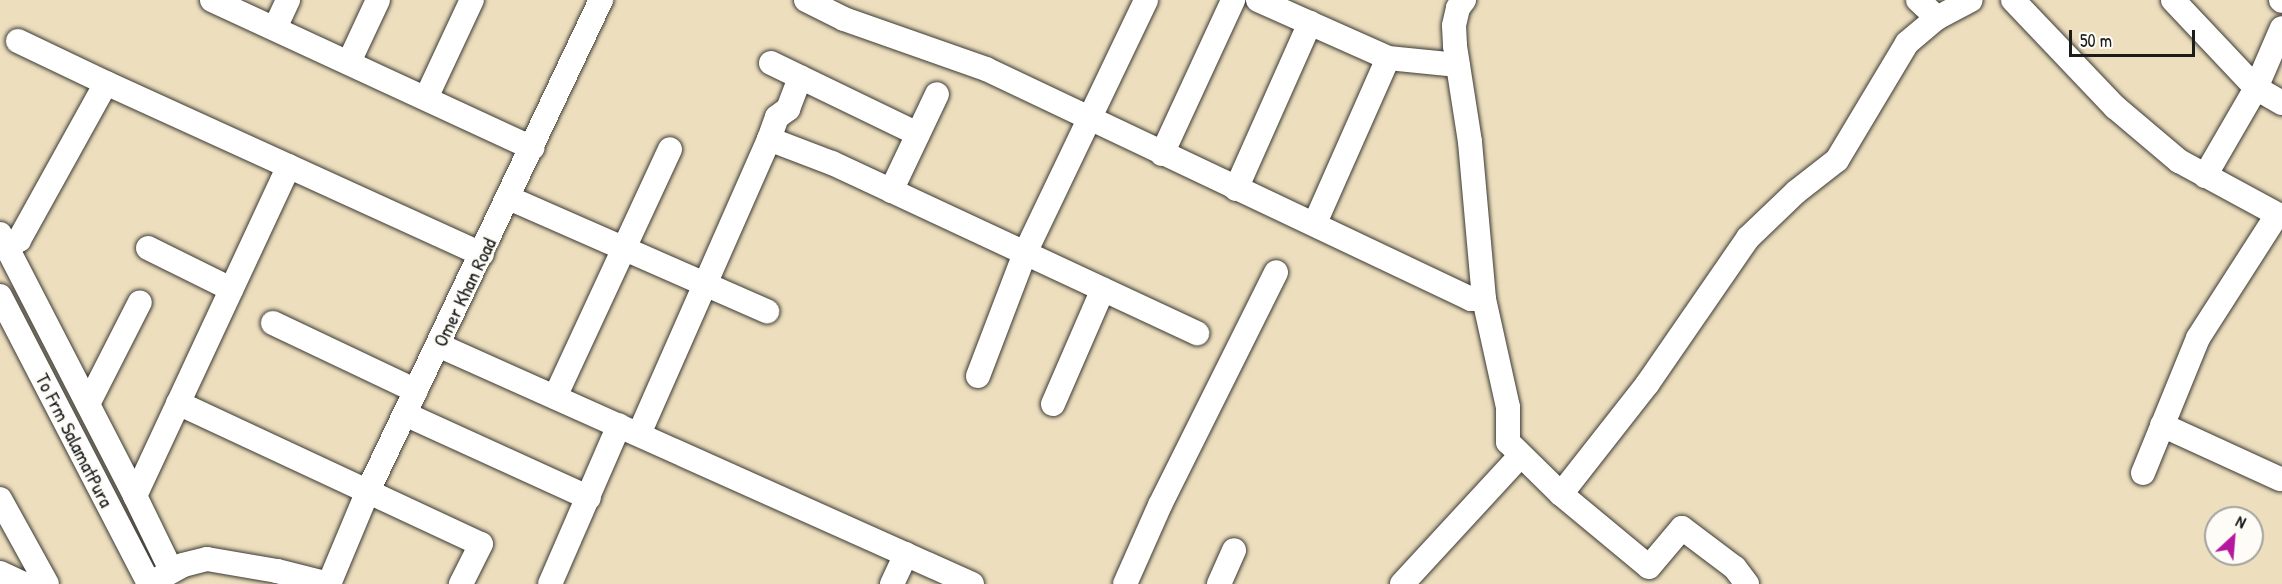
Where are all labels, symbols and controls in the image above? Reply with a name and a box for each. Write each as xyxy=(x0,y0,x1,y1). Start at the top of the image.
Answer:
scale bar xyxy=(2072,18,2198,56)
text: 50 m xyxy=(2080,28,2112,53)
street label: Omer Khan Road xyxy=(427,234,501,350)
street label: To Frm SalamatPura xyxy=(31,369,119,511)
north arrow xyxy=(2204,506,2264,566)
text: N xyxy=(2232,510,2250,533)

